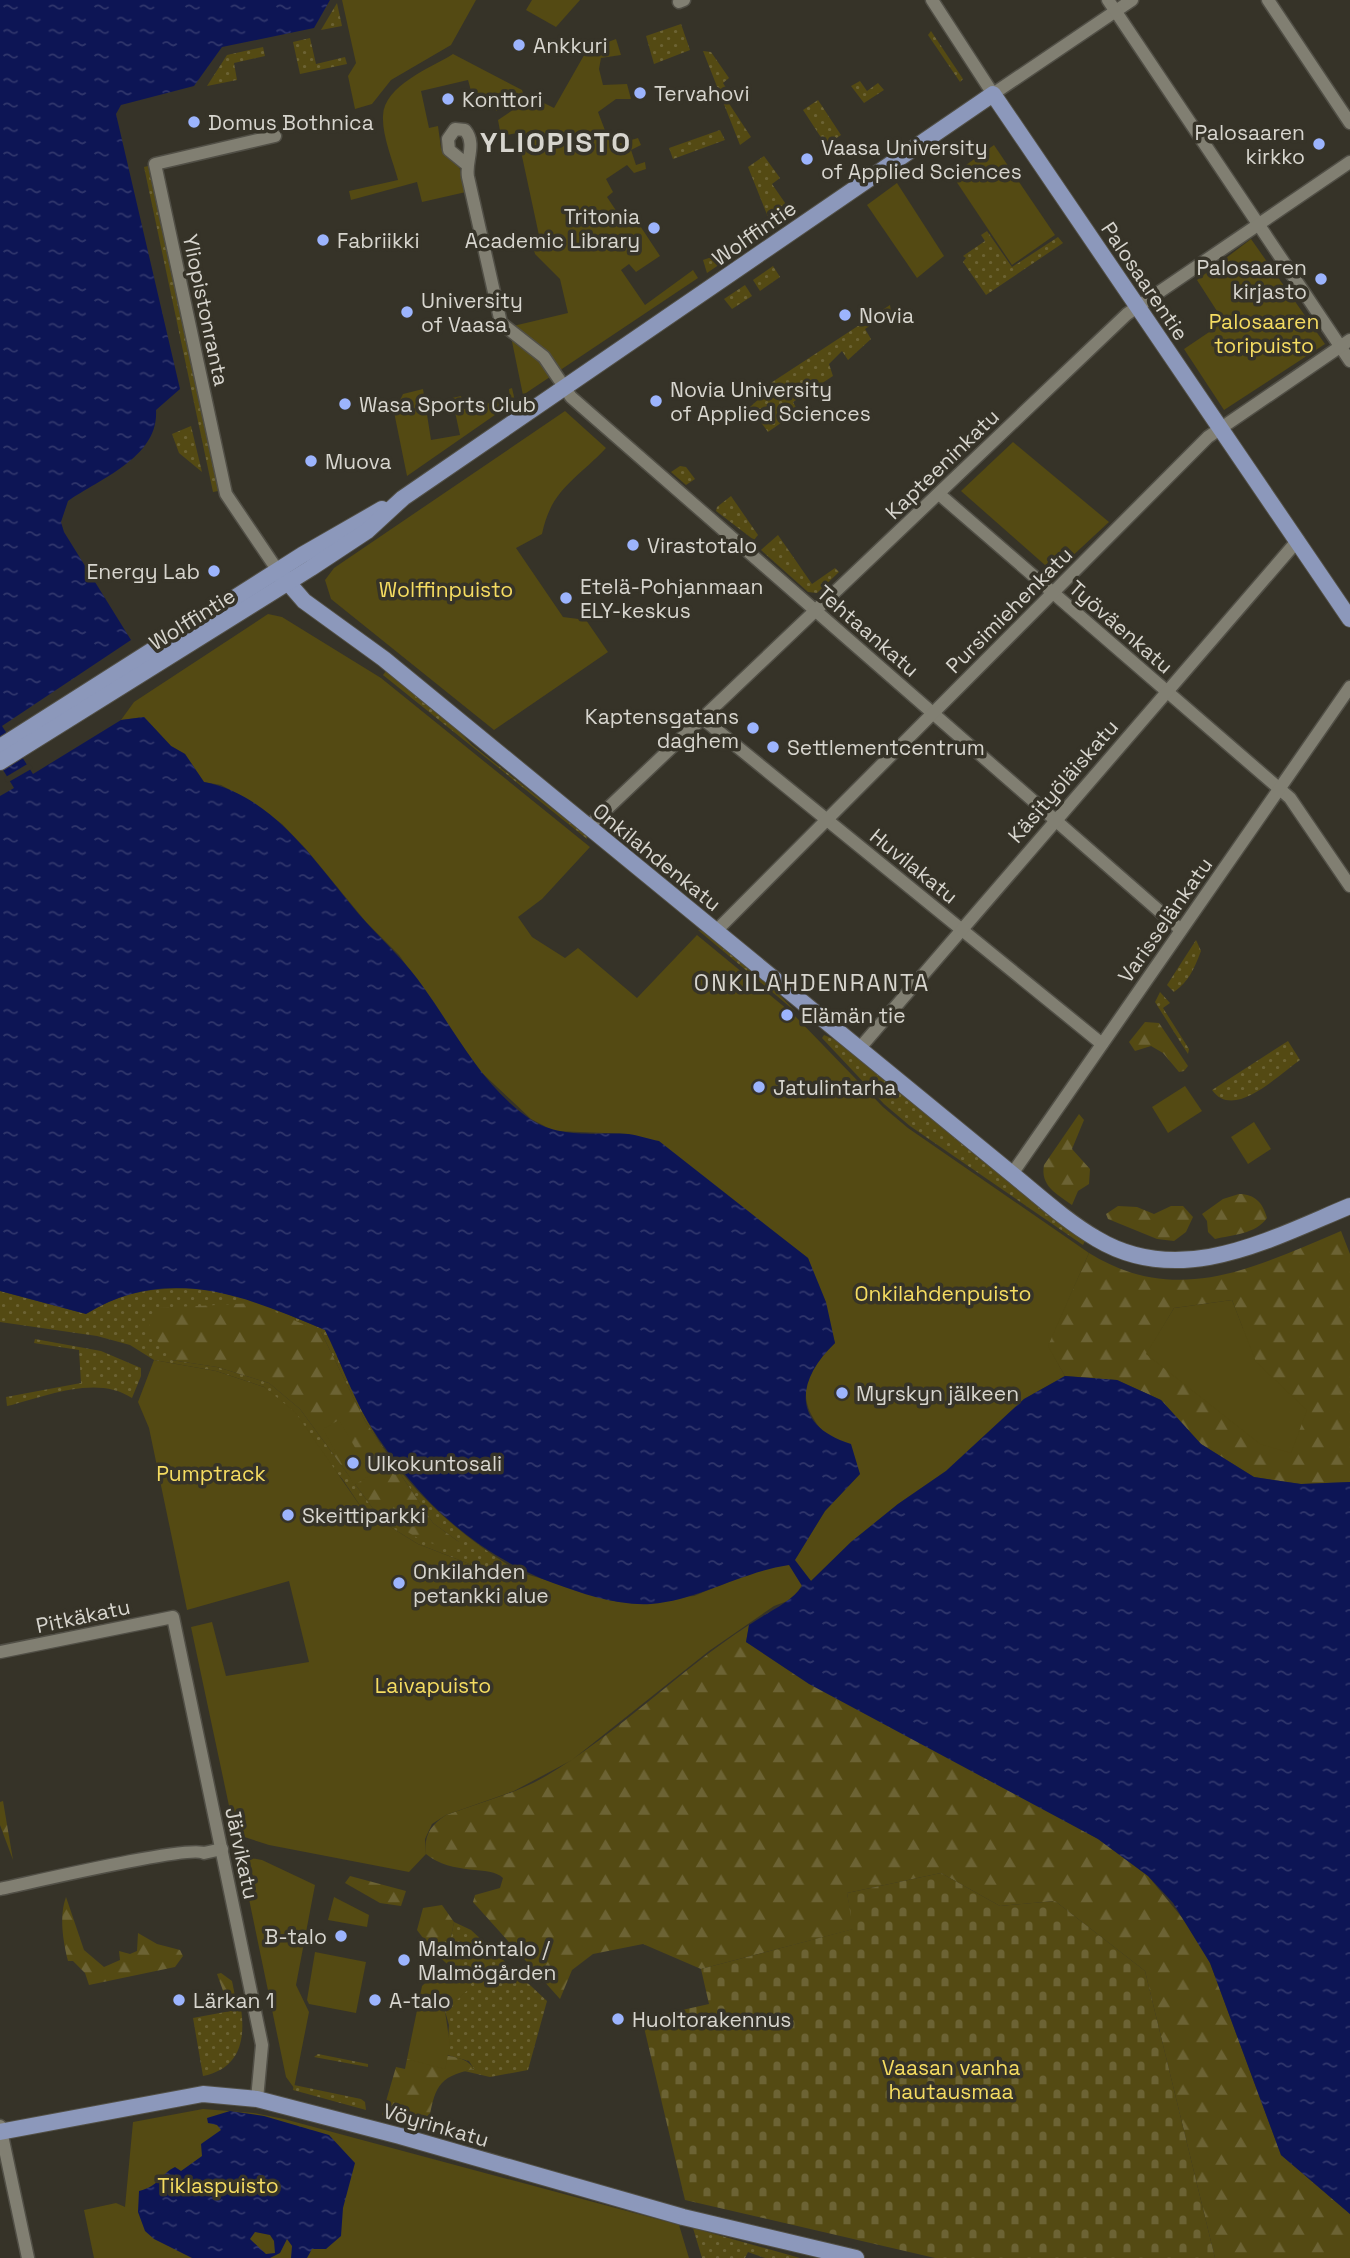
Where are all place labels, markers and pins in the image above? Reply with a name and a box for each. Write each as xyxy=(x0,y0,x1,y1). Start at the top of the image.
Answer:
place label: Ankkuri xyxy=(533,32,608,59)
marker: Ankkuri xyxy=(511,37,527,53)
place label: Tervahovi xyxy=(654,80,750,107)
marker: Tervahovi xyxy=(632,85,648,101)
place label: Konttori xyxy=(462,86,543,113)
marker: Konttori xyxy=(440,91,456,107)
place label: Domus Bothnica xyxy=(208,109,374,136)
marker: Domus Bothnica xyxy=(186,114,202,130)
place label: Palosaaren kirkko xyxy=(1194,119,1305,170)
place label: Vaasa University of Applied Sciences xyxy=(821,134,1022,185)
marker: Palosaaren kirkko xyxy=(1311,136,1327,152)
marker: Vaasa University of Applied Sciences xyxy=(799,151,815,167)
place label: Tritonia Academic Library xyxy=(465,203,640,254)
marker: Tritonia Academic Library xyxy=(646,220,662,236)
place label: Fabriikki xyxy=(337,227,420,254)
marker: Fabriikki xyxy=(315,232,331,248)
place label: Palosaaren kirjasto xyxy=(1196,254,1307,305)
marker: Palosaaren kirjasto xyxy=(1313,271,1329,287)
place label: University of Vaasa xyxy=(421,287,523,338)
place label: Novia xyxy=(859,302,914,329)
marker: University of Vaasa xyxy=(399,304,415,320)
marker: Novia xyxy=(837,307,853,323)
place label: Novia University of Applied Sciences xyxy=(670,376,871,427)
place label: Wasa Sports Club xyxy=(359,391,536,418)
marker: Novia University of Applied Sciences xyxy=(648,393,664,409)
marker: Wasa Sports Club xyxy=(337,396,353,412)
place label: Muova xyxy=(325,448,392,475)
marker: Muova xyxy=(303,453,319,469)
place label: Virastotalo xyxy=(647,532,757,559)
marker: Virastotalo xyxy=(625,537,641,553)
place label: Energy Lab xyxy=(87,558,200,585)
marker: Energy Lab xyxy=(206,563,222,579)
place label: Etelä-Pohjanmaan ELY-keskus xyxy=(580,573,763,624)
marker: Etelä-Pohjanmaan ELY-keskus xyxy=(558,590,574,606)
place label: Kaptensgatans daghem xyxy=(585,703,739,754)
marker: Kaptensgatans daghem xyxy=(745,720,761,736)
place label: Settlementcentrum xyxy=(787,734,985,761)
marker: Settlementcentrum xyxy=(765,739,781,755)
place label: Elämän tie xyxy=(801,1002,906,1029)
marker: Elämän tie xyxy=(779,1007,795,1023)
place label: Jatulintarha xyxy=(773,1074,896,1101)
marker: Jatulintarha xyxy=(751,1079,767,1095)
place label: Myrskyn jälkeen xyxy=(856,1380,1019,1407)
marker: Myrskyn jälkeen xyxy=(834,1385,850,1401)
place label: Ulkokuntosali xyxy=(367,1450,502,1477)
marker: Ulkokuntosali xyxy=(345,1455,361,1471)
place label: Skeittiparkki xyxy=(302,1502,426,1529)
marker: Skeittiparkki xyxy=(280,1507,296,1523)
place label: Onkilahden petankki alue xyxy=(413,1558,549,1609)
marker: Onkilahden petankki alue xyxy=(391,1575,407,1591)
place label: B-talo xyxy=(264,1923,327,1950)
marker: B-talo xyxy=(333,1928,349,1944)
place label: Malmöntalo / Malmögården xyxy=(418,1935,556,1986)
marker: Malmöntalo / Malmögården xyxy=(396,1952,412,1968)
place label: Lärkan 1 xyxy=(193,1987,275,2014)
place label: A-talo xyxy=(389,1987,451,2014)
marker: Lärkan 1 xyxy=(171,1992,187,2008)
marker: A-talo xyxy=(367,1992,383,2008)
place label: Huoltorakennus xyxy=(632,2006,791,2033)
marker: Huoltorakennus xyxy=(610,2011,626,2027)

